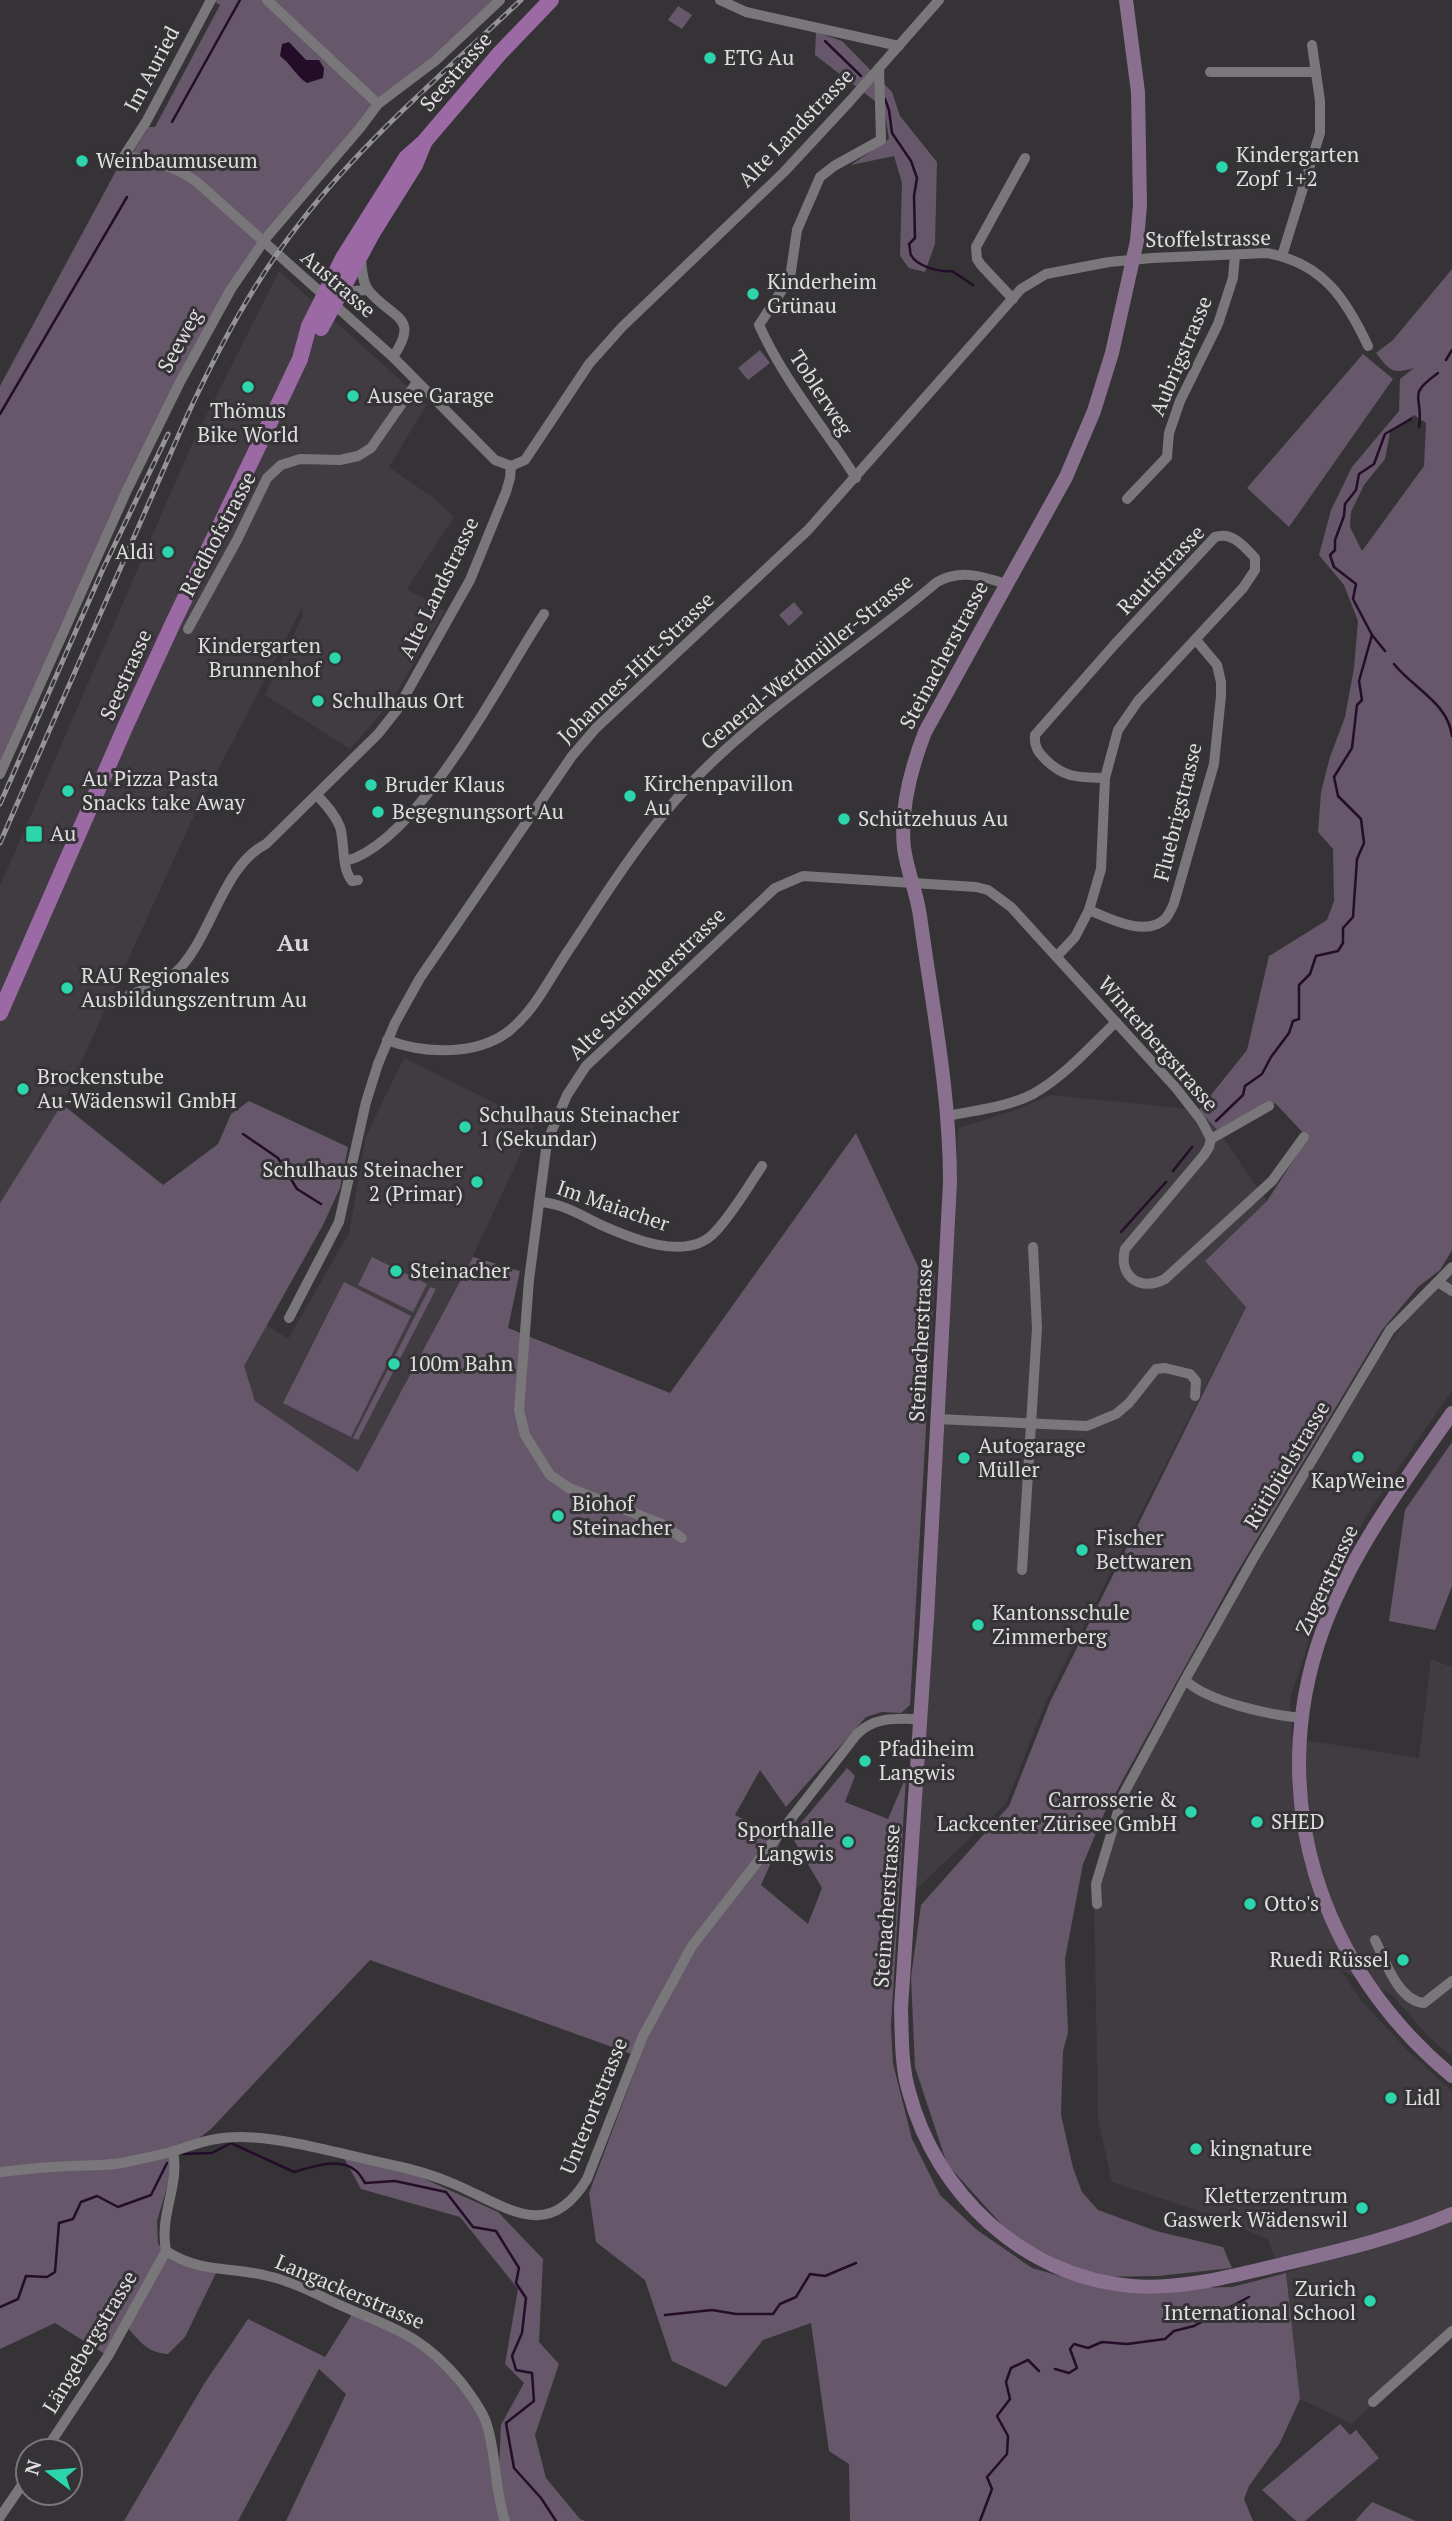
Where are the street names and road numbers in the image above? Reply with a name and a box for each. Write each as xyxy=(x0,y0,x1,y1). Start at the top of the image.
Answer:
street label: Im Auried xyxy=(117,20,186,116)
street label: Seestrasse xyxy=(413,26,498,117)
street label: Alte Landstrasse xyxy=(731,62,859,193)
street label: Stoffelstrasse xyxy=(1145,223,1271,253)
street label: Austrasse xyxy=(295,243,382,324)
street label: Aubrigstrasse xyxy=(1142,291,1218,420)
street label: Seeweg xyxy=(150,303,209,377)
street label: Toblerweg xyxy=(784,344,860,441)
street label: Riedhofstrasse xyxy=(173,466,262,601)
street label: Alte Landstrasse xyxy=(392,512,485,663)
street label: Rautistrasse xyxy=(1110,518,1210,620)
street label: General-Werdmüller-Strasse xyxy=(694,567,918,756)
street label: Steinacherstrasse xyxy=(892,576,994,734)
street label: Johannes-Hirt-Strasse xyxy=(551,585,720,749)
street label: Seestrasse xyxy=(93,625,158,724)
street label: Fluebrigstrasse xyxy=(1146,740,1208,884)
street label: Alte Steinacherstrasse xyxy=(562,901,731,1066)
street label: Winterbergstrasse xyxy=(1092,970,1225,1117)
street label: Im Maiacher xyxy=(553,1173,673,1237)
street label: Steinacherstrasse xyxy=(902,1257,938,1423)
street label: Rütibüelstrasse xyxy=(1237,1395,1335,1534)
street label: Zugerstrasse xyxy=(1288,1520,1364,1639)
street label: Steinacherstrasse xyxy=(866,1823,906,1989)
street label: Unterortstrasse xyxy=(553,2033,633,2178)
street label: Langackerstrasse xyxy=(271,2247,429,2335)
street label: Längebergstrasse xyxy=(36,2265,143,2418)

